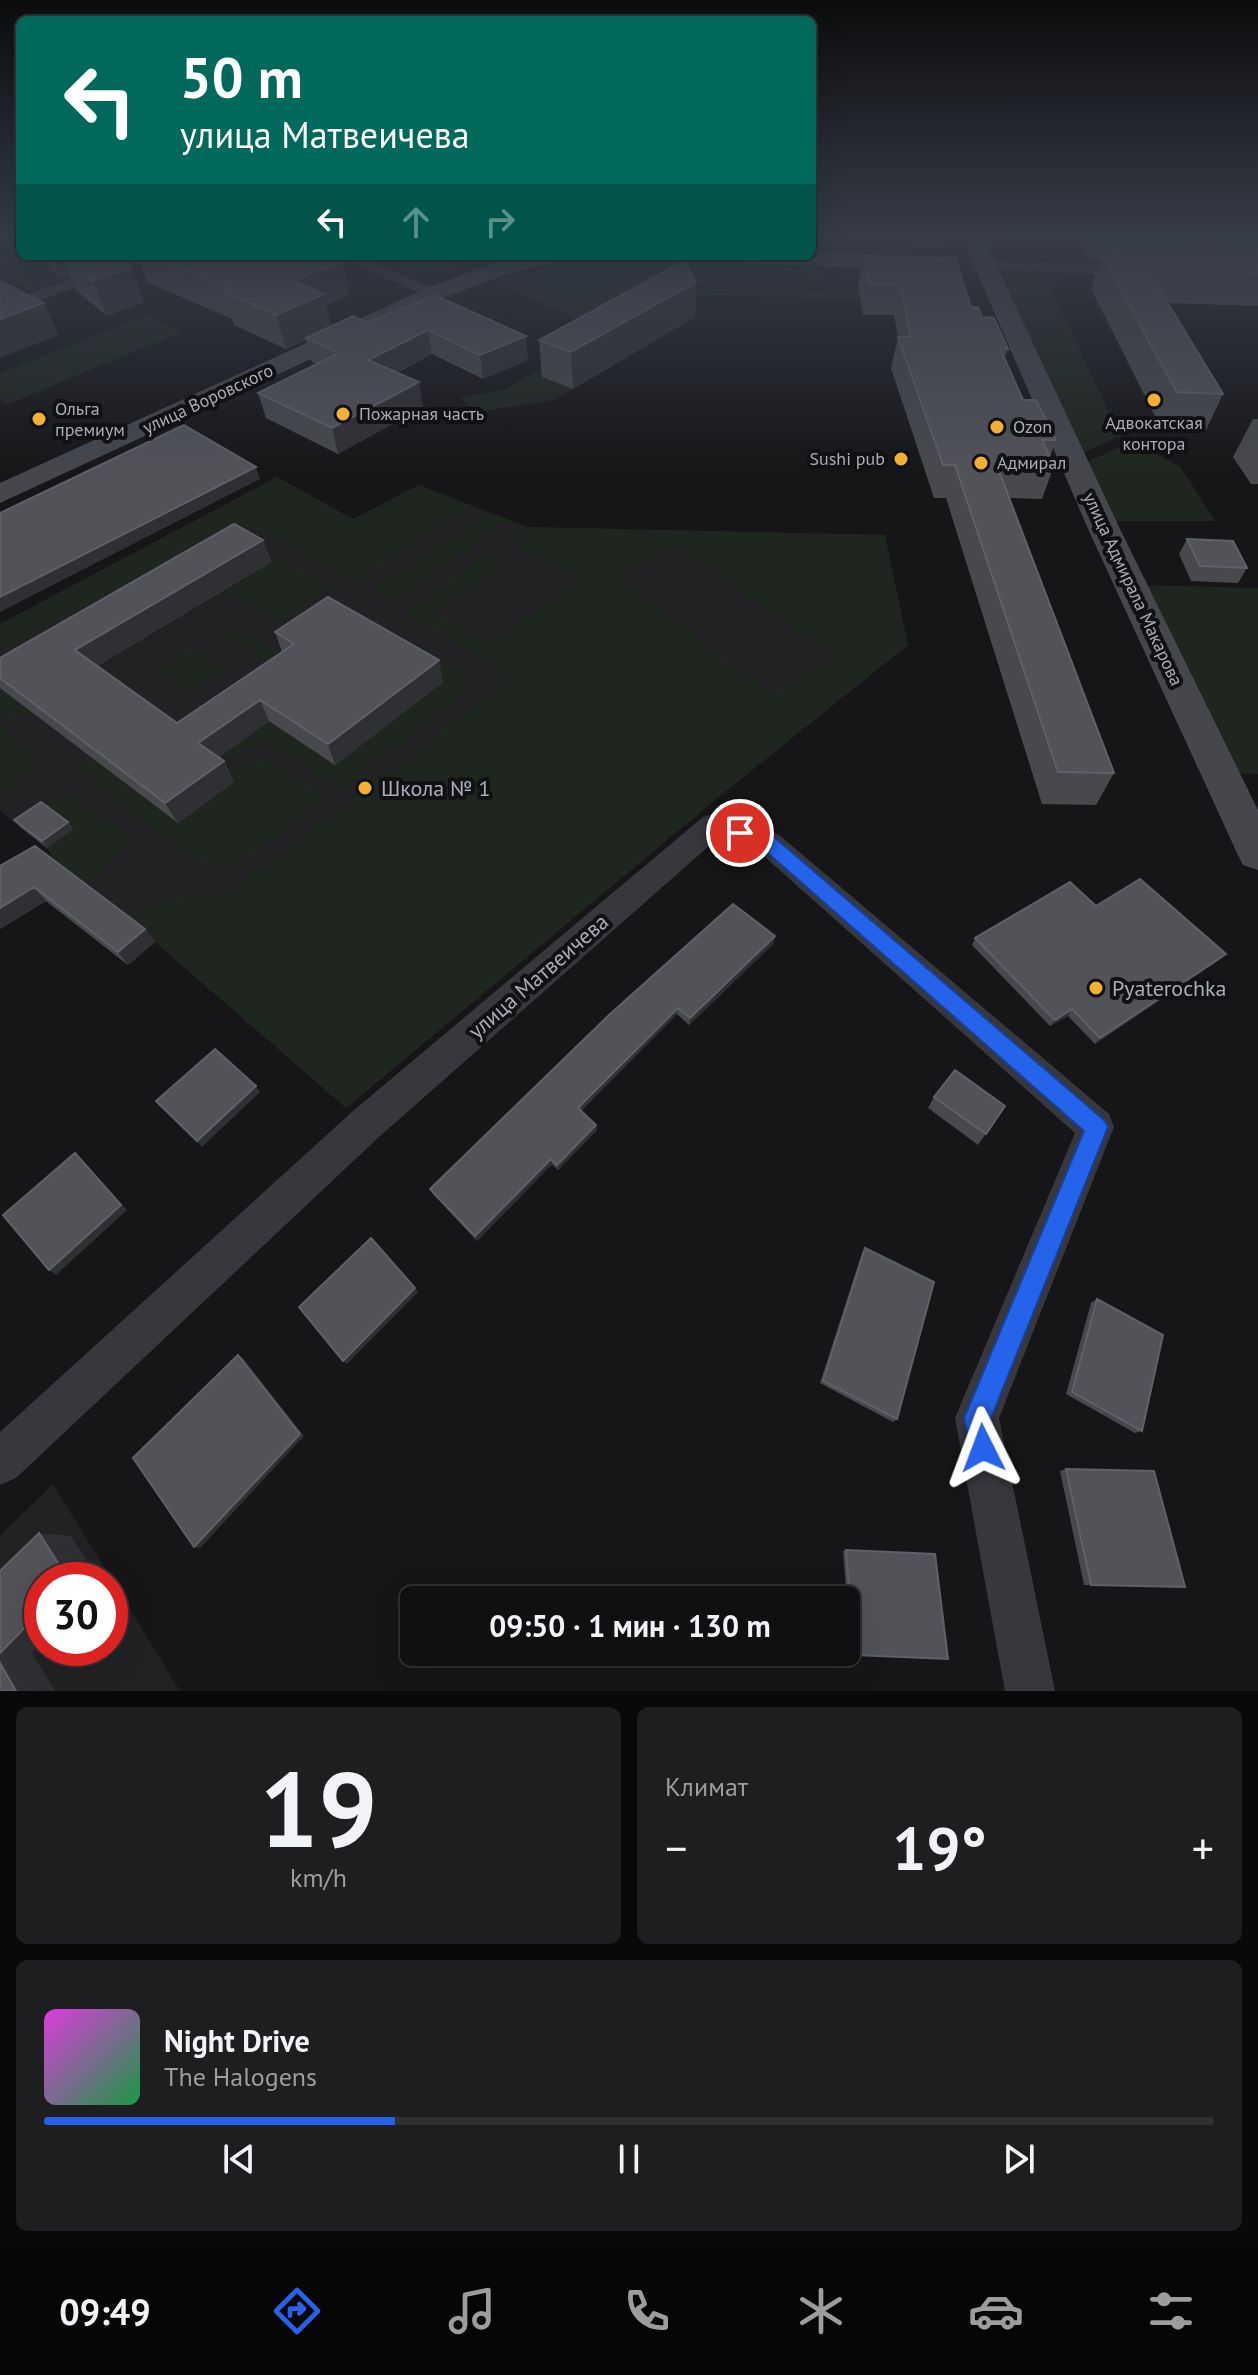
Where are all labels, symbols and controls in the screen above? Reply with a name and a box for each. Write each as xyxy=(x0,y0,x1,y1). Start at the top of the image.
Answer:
text: 50 m xyxy=(180,41,303,113)
icon: left xyxy=(48,48,152,152)
text: улица Матвеичева xyxy=(180,111,470,158)
icon: left xyxy=(310,200,354,244)
icon: ahead xyxy=(394,200,438,244)
icon: right xyxy=(478,200,522,244)
street label: улица Воровского xyxy=(139,358,277,439)
marker: Адвокатская контора xyxy=(1145,391,1163,409)
place label: Ольга премиум xyxy=(55,397,125,441)
place label: Пожарная часть xyxy=(359,402,484,425)
marker: Пожарная часть xyxy=(334,405,352,423)
marker: Ольга премиум xyxy=(30,410,48,428)
place label: Адвокатская контора xyxy=(1105,411,1203,455)
place label: Ozon xyxy=(1013,415,1052,438)
marker: Ozon xyxy=(988,418,1006,436)
place label: Sushi pub xyxy=(810,447,885,470)
marker: Sushi pub xyxy=(892,450,910,468)
place label: Адмирал xyxy=(997,451,1066,474)
marker: Адмирал xyxy=(972,454,990,472)
street label: улица Адмирала Макарова xyxy=(1078,488,1188,689)
place label: Школа № 1 xyxy=(381,774,490,802)
marker: Школа № 1 xyxy=(356,779,374,797)
pin xyxy=(706,799,774,867)
icon: arrive xyxy=(718,811,762,855)
street label: улица Матвеичева xyxy=(462,907,614,1045)
place label: Pyaterochka xyxy=(1112,974,1227,1002)
marker: Pyaterochka xyxy=(1087,979,1105,997)
position arrow xyxy=(941,1406,1025,1490)
speed limit sign: 30 xyxy=(24,1562,128,1666)
text: 09:50 · 1 мин · 130 m xyxy=(489,1606,771,1645)
text: 19 xyxy=(260,1741,377,1876)
text: Климат xyxy=(665,1770,748,1803)
text: 19° xyxy=(892,1809,987,1887)
text: − xyxy=(665,1819,687,1876)
text: + xyxy=(1192,1819,1214,1876)
text: km/h xyxy=(290,1861,347,1894)
text: Night Drive xyxy=(164,2021,310,2060)
text: The Halogens xyxy=(164,2060,317,2093)
icon: previous xyxy=(217,2137,261,2181)
icon: pause xyxy=(607,2137,651,2181)
icon: next xyxy=(997,2137,1041,2181)
icon: directions xyxy=(269,2283,325,2339)
icon: music xyxy=(444,2283,500,2339)
icon: phone xyxy=(619,2283,675,2339)
icon: climate xyxy=(793,2283,849,2339)
icon: car xyxy=(968,2283,1024,2339)
icon: filters xyxy=(1143,2283,1199,2339)
text: 09:49 xyxy=(59,2288,151,2335)

